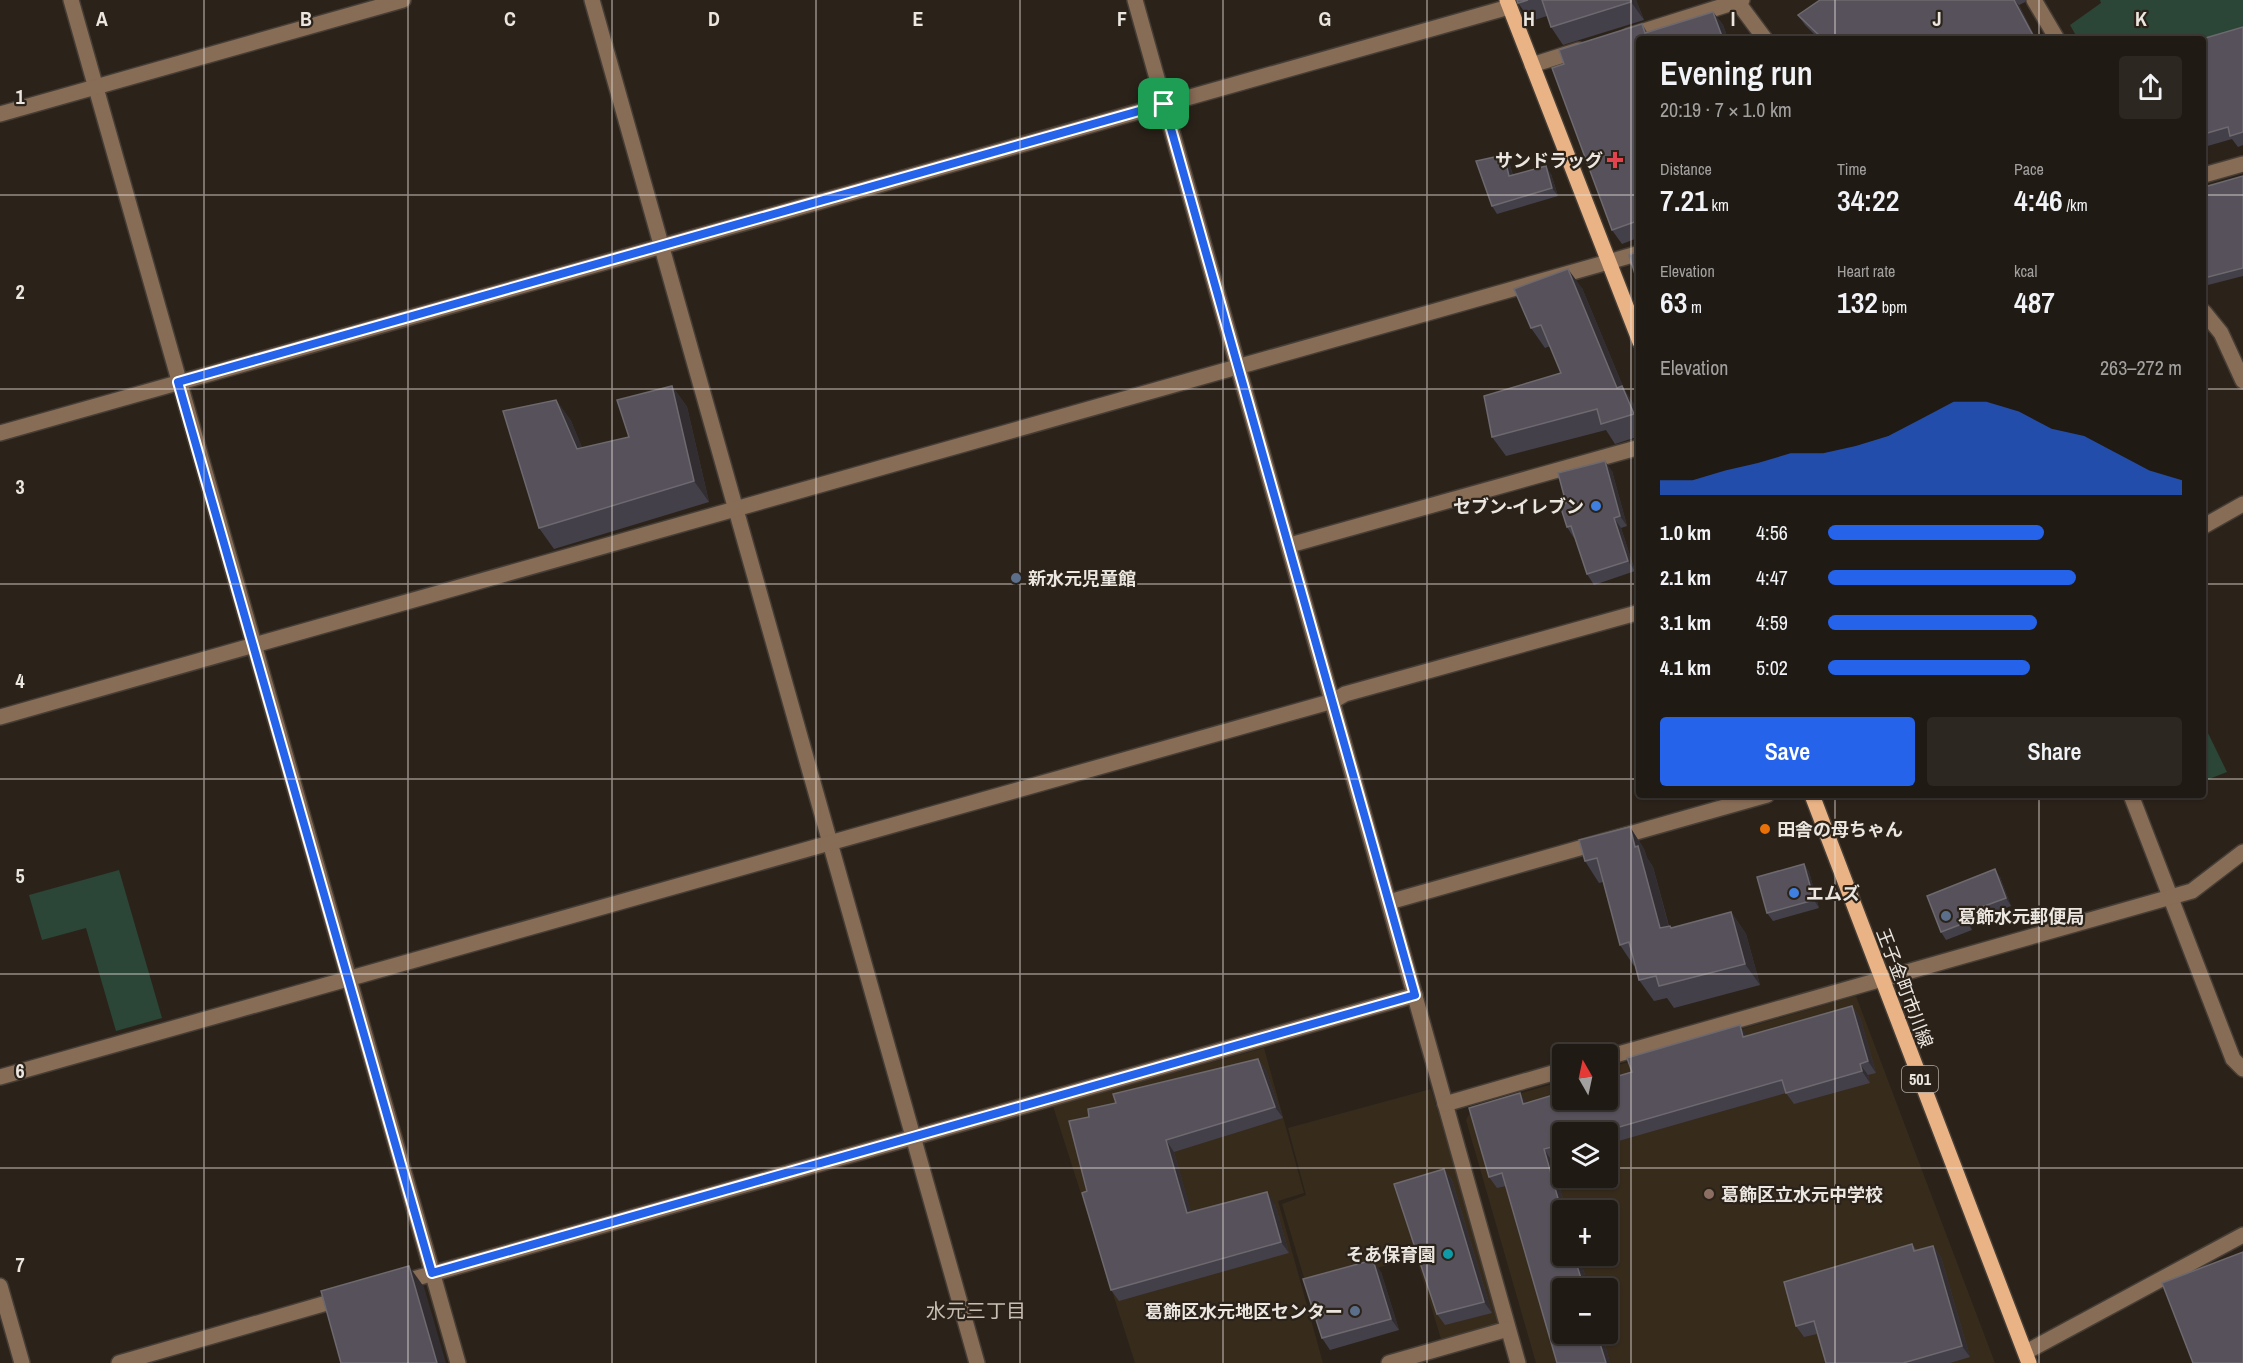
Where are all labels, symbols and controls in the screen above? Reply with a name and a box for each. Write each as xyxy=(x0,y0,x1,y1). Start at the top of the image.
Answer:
text: A xyxy=(96,5,108,32)
text: B xyxy=(300,5,312,32)
text: C xyxy=(504,5,516,32)
text: D xyxy=(708,5,720,32)
text: E xyxy=(913,5,924,32)
text: F xyxy=(1117,5,1127,32)
text: G xyxy=(1319,5,1331,32)
text: H xyxy=(1523,5,1535,32)
text: I xyxy=(1731,5,1735,32)
text: J xyxy=(1932,5,1942,32)
text: K xyxy=(2135,5,2147,32)
text: Evening run xyxy=(1660,51,1813,95)
button: share xyxy=(2119,56,2182,119)
pin xyxy=(1138,78,1189,129)
text: 1 xyxy=(15,83,25,110)
icon: arrive xyxy=(1147,87,1180,120)
text: 20:19 · 7 × 1.0 km xyxy=(1660,96,1792,123)
place label: サンドラッグ xyxy=(1495,148,1603,173)
marker: サンドラッグ xyxy=(1608,153,1622,167)
text: Distance xyxy=(1660,158,1712,180)
text: Time xyxy=(1837,158,1867,180)
text: Pace xyxy=(2014,158,2044,180)
text: 7.21 xyxy=(1660,180,1708,220)
text: 34:22 xyxy=(1837,180,1899,220)
text: 4:46 xyxy=(2014,180,2063,220)
text: km xyxy=(1708,194,1729,216)
text: /km xyxy=(2063,194,2088,216)
text: Elevation xyxy=(1660,260,1715,282)
text: Heart rate xyxy=(1837,260,1895,282)
text: kcal xyxy=(2014,260,2037,282)
text: 2 xyxy=(15,278,25,305)
text: 63 xyxy=(1660,282,1687,322)
text: 132 xyxy=(1837,282,1878,322)
text: 487 xyxy=(2014,282,2055,322)
text: m xyxy=(1687,296,1702,318)
text: bpm xyxy=(1878,296,1907,318)
text: Elevation xyxy=(1660,354,1728,381)
text: 263–272 m xyxy=(2100,354,2182,381)
text: 3 xyxy=(15,473,25,500)
place label: セブン-イレブン xyxy=(1453,494,1584,519)
marker: セブン-イレブン xyxy=(1589,499,1603,513)
text: 1.0 km xyxy=(1660,519,1711,546)
text: 4:56 xyxy=(1756,519,1788,546)
text: 2.1 km xyxy=(1660,564,1711,591)
text: 4:47 xyxy=(1756,564,1788,591)
place label: 新水元児童館 xyxy=(1028,566,1136,591)
marker: 新水元児童館 xyxy=(1009,571,1023,585)
text: 3.1 km xyxy=(1660,609,1711,636)
text: 4:59 xyxy=(1756,609,1788,636)
text: 4.1 km xyxy=(1660,654,1711,681)
text: 5:02 xyxy=(1756,654,1788,681)
text: 4 xyxy=(15,667,25,694)
button: Save xyxy=(1660,717,1915,786)
button: Share xyxy=(1927,717,2182,786)
place label: 田舎の母ちゃん xyxy=(1777,817,1903,842)
marker: 田舎の母ちゃん xyxy=(1758,822,1772,836)
text: 5 xyxy=(15,862,25,889)
place label: エムズ xyxy=(1806,881,1860,906)
marker: エムズ xyxy=(1787,886,1801,900)
place label: 葛飾水元郵便局 xyxy=(1958,904,2084,929)
marker: 葛飾水元郵便局 xyxy=(1939,909,1953,923)
street label: 王子金町市川線 xyxy=(1871,925,1939,1051)
north arrow xyxy=(1552,1044,1618,1110)
map controls xyxy=(1552,1044,1618,1344)
text: 6 xyxy=(15,1057,25,1084)
road number: 501 xyxy=(1902,1066,1938,1092)
button: layers xyxy=(1552,1122,1618,1188)
place label: 葛飾区立水元中学校 xyxy=(1721,1182,1883,1207)
marker: 葛飾区立水元中学校 xyxy=(1702,1187,1716,1201)
button: + xyxy=(1552,1200,1618,1266)
place label: そあ保育園 xyxy=(1346,1242,1436,1267)
marker: そあ保育園 xyxy=(1441,1247,1455,1261)
text: 7 xyxy=(15,1251,25,1278)
button: − xyxy=(1552,1278,1618,1344)
district label: 水元三丁目 xyxy=(926,1297,1026,1324)
place label: 葛飾区水元地区センター xyxy=(1145,1299,1343,1324)
marker: 葛飾区水元地区センター xyxy=(1348,1304,1362,1318)

